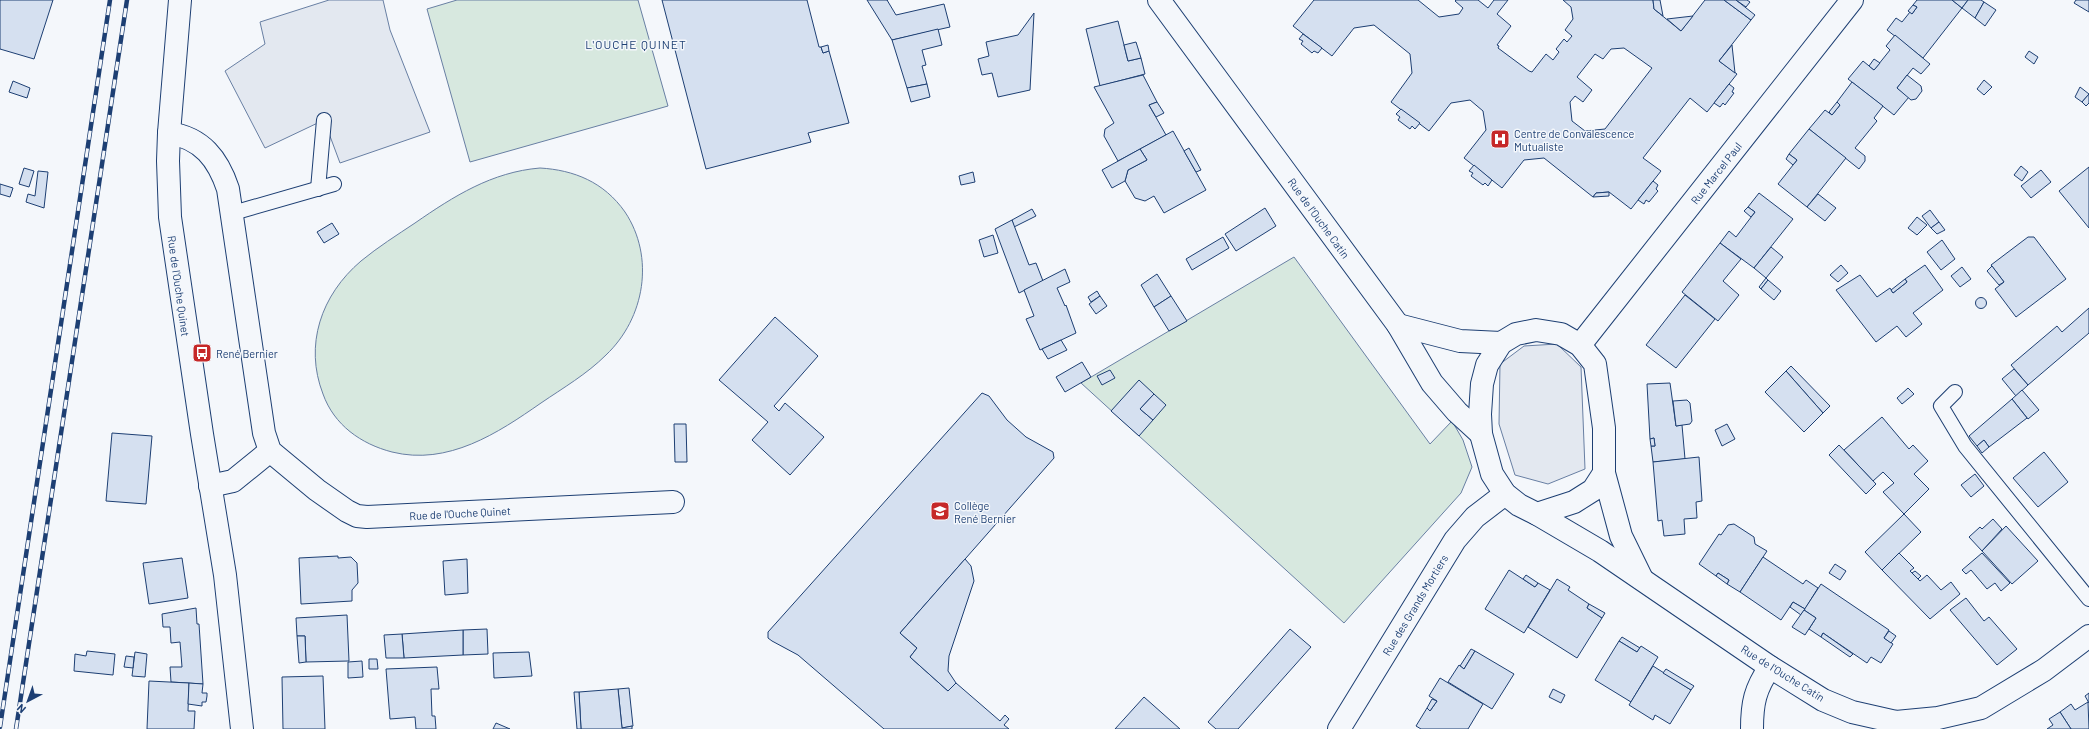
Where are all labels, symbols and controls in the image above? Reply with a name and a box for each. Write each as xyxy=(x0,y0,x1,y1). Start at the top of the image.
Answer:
district label: L'OUCHE QUINET xyxy=(585,37,687,51)
place label: Centre de Convalescence Mutualiste xyxy=(1514,127,1634,153)
hospital icon: Centre de Convalescence Mutualiste xyxy=(1489,128,1511,150)
street label: Rue Marcel Paul xyxy=(1688,139,1744,207)
street label: Rue de l'Ouche Catin xyxy=(1286,175,1353,261)
street label: Rue de l'Ouche Quinet xyxy=(165,235,193,337)
bus stop icon: René Bernier xyxy=(191,342,213,364)
place label: René Bernier xyxy=(216,347,278,360)
place label: Collège René Bernier xyxy=(954,499,1016,525)
school or university icon: Collège René Bernier xyxy=(929,500,951,522)
street label: Rue de l'Ouche Quinet xyxy=(409,504,511,522)
street label: Rue des Grands Mortiers xyxy=(1380,552,1450,658)
street label: Rue de l'Ouche Catin xyxy=(1739,642,1827,704)
north arrow xyxy=(8,681,48,721)
text: N xyxy=(14,702,28,716)

